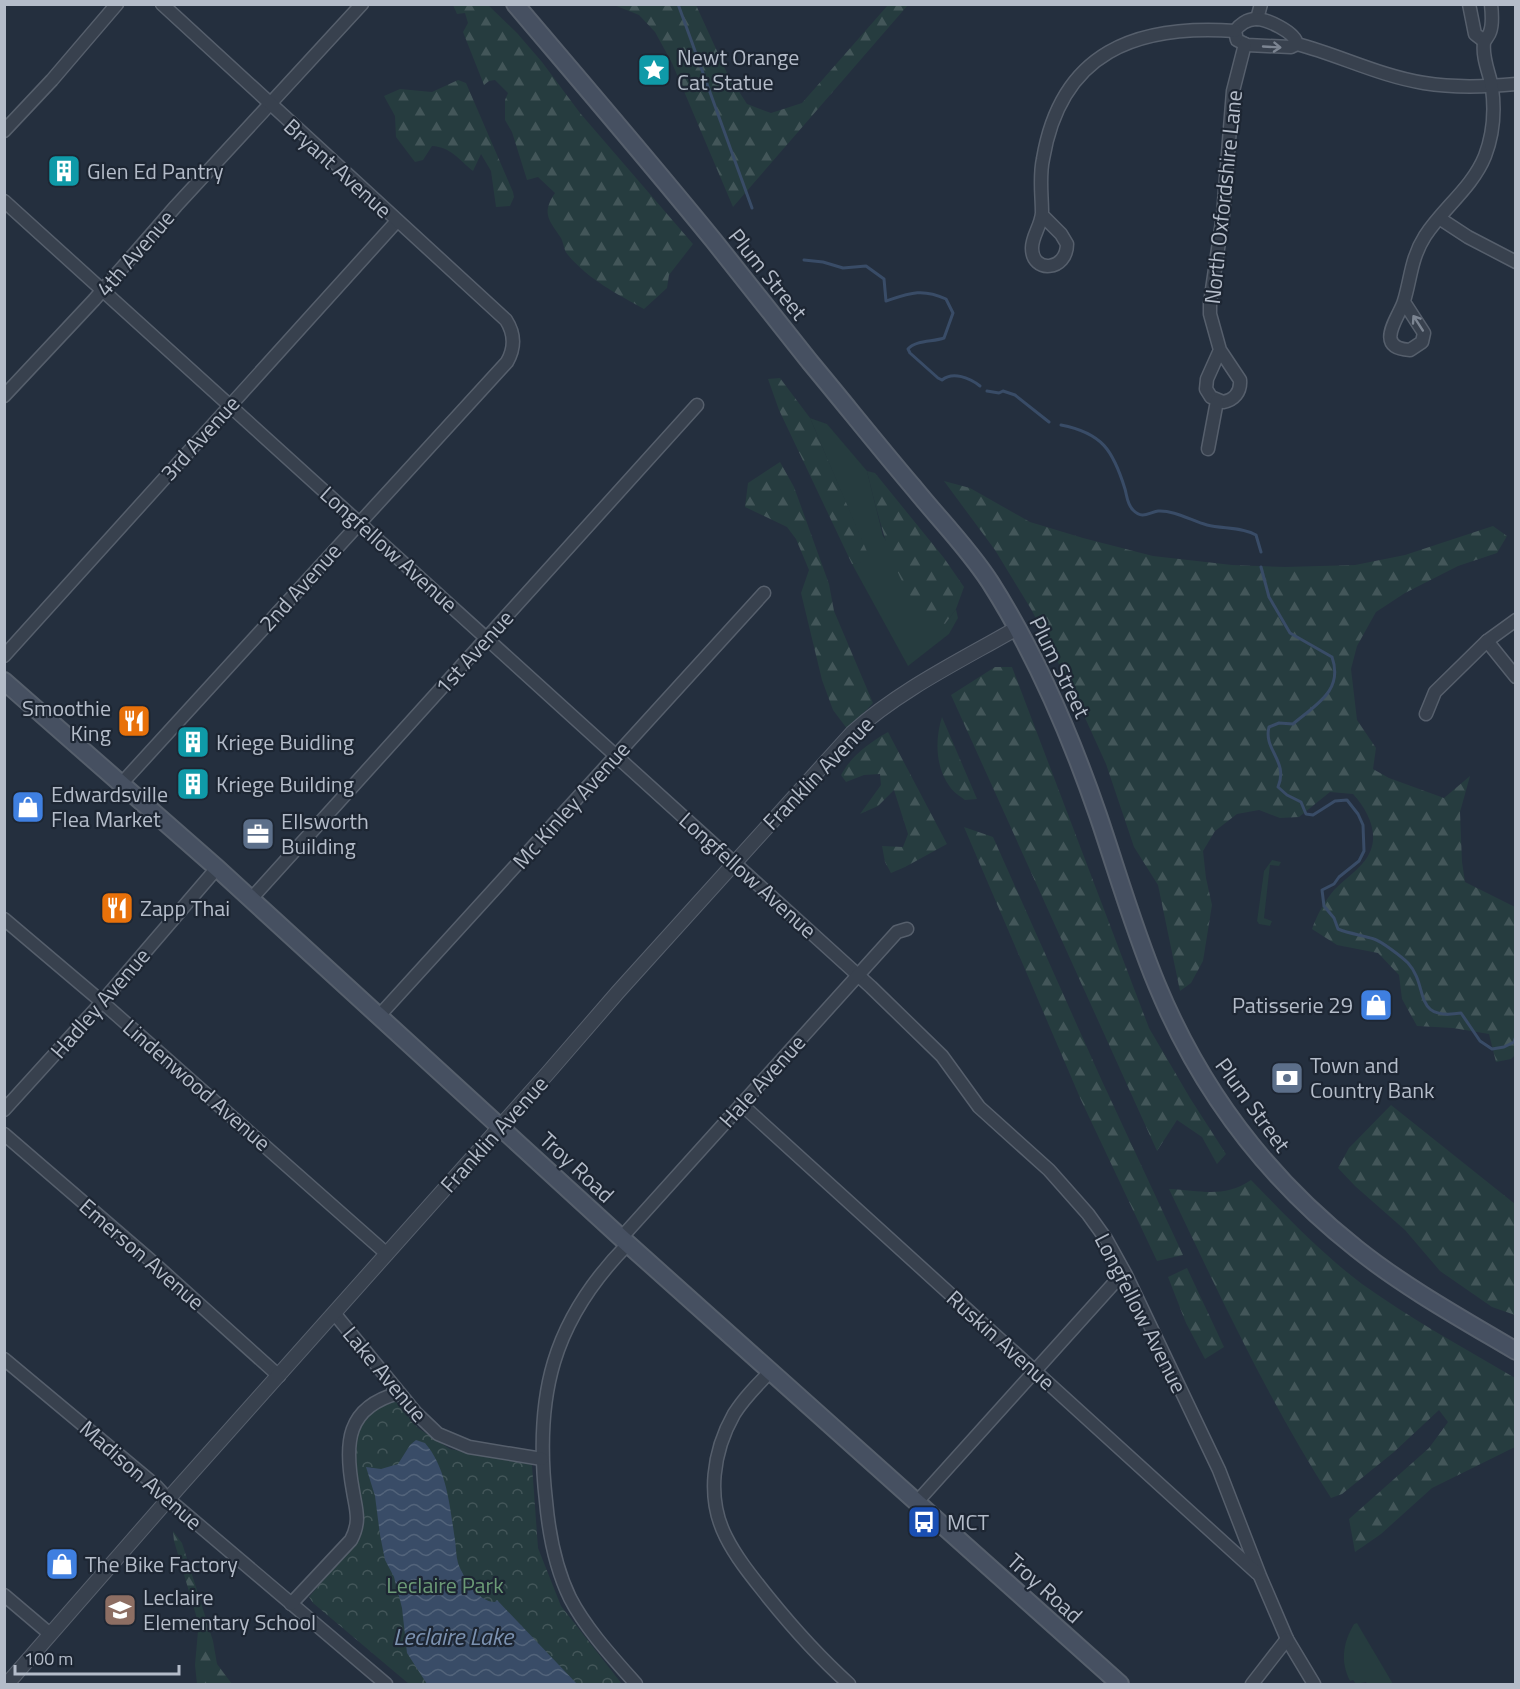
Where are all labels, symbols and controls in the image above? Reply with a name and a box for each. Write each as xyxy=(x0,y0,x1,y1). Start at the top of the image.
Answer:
place label: Newt Orange Cat Statue xyxy=(677,40,799,99)
one-way arrow xyxy=(1262,41,1282,52)
place icon: Newt Orange Cat Statue xyxy=(636,52,672,88)
street label: North Oxfordshire Lane xyxy=(1195,88,1251,306)
street label: Bryant Avenue xyxy=(276,110,400,226)
building icon: Glen Ed Pantry xyxy=(46,153,82,189)
place label: Glen Ed Pantry xyxy=(87,154,224,188)
street label: 4th Avenue xyxy=(88,202,182,304)
street label: Plum Street xyxy=(720,221,816,328)
one-way arrow xyxy=(1412,315,1424,332)
street label: 3rd Avenue xyxy=(152,388,248,488)
street label: Longfellow Avenue xyxy=(312,478,466,620)
street label: 2nd Avenue xyxy=(251,535,349,639)
street label: 1st Avenue xyxy=(427,602,521,702)
street label: Plum Street xyxy=(1021,610,1099,724)
place label: Smoothie King xyxy=(22,691,111,750)
restaurant icon: Smoothie King xyxy=(116,703,152,739)
street label: Franklin Avenue xyxy=(755,708,881,838)
building icon: Kriege Buidling xyxy=(175,724,211,760)
place label: Kriege Buidling xyxy=(216,725,354,759)
street label: Mc Kinley Avenue xyxy=(504,733,638,877)
building icon: Kriege Building xyxy=(175,766,211,802)
place label: Kriege Building xyxy=(216,767,354,801)
place label: Edwardsville Flea Market xyxy=(51,777,168,836)
shop icon: Edwardsville Flea Market xyxy=(10,789,46,825)
place label: Ellsworth Building xyxy=(281,804,369,863)
street label: Longfellow Avenue xyxy=(671,804,825,946)
office icon: Ellsworth Building xyxy=(240,816,276,852)
restaurant icon: Zapp Thai xyxy=(99,890,135,926)
place label: Zapp Thai xyxy=(140,891,230,925)
street label: Hadley Avenue xyxy=(42,940,158,1066)
shop icon: Patisserie 29 xyxy=(1358,987,1394,1023)
place label: Patisserie 29 xyxy=(1232,988,1353,1022)
street label: Lindenwood Avenue xyxy=(115,1011,279,1159)
street label: Hale Avenue xyxy=(711,1027,813,1135)
place label: Town and Country Bank xyxy=(1310,1048,1435,1107)
street label: Plum Street xyxy=(1207,1051,1299,1160)
bank icon: Town and Country Bank xyxy=(1269,1060,1305,1096)
street label: Franklin Avenue xyxy=(432,1068,556,1200)
street label: Troy Road xyxy=(532,1123,622,1211)
street label: Emerson Avenue xyxy=(72,1190,212,1318)
street label: Longfellow Avenue xyxy=(1086,1227,1196,1399)
street label: Ruskin Avenue xyxy=(939,1282,1063,1398)
street label: Lake Avenue xyxy=(335,1318,435,1430)
street label: Madison Avenue xyxy=(72,1412,210,1538)
bus stop icon: MCT xyxy=(906,1504,942,1540)
place label: MCT xyxy=(947,1505,989,1539)
street label: Troy Road xyxy=(1000,1545,1090,1631)
shop icon: The Bike Factory xyxy=(44,1546,80,1582)
place label: The Bike Factory xyxy=(85,1547,238,1581)
park label: Leclaire Park xyxy=(386,1568,504,1602)
place label: Leclaire Elementary School xyxy=(143,1580,316,1639)
school or university icon: Leclaire Elementary School xyxy=(102,1592,138,1628)
water label: Leclaire Lake xyxy=(393,1618,515,1654)
scale bar xyxy=(15,1638,178,1676)
text: 100 m xyxy=(24,1645,73,1672)

